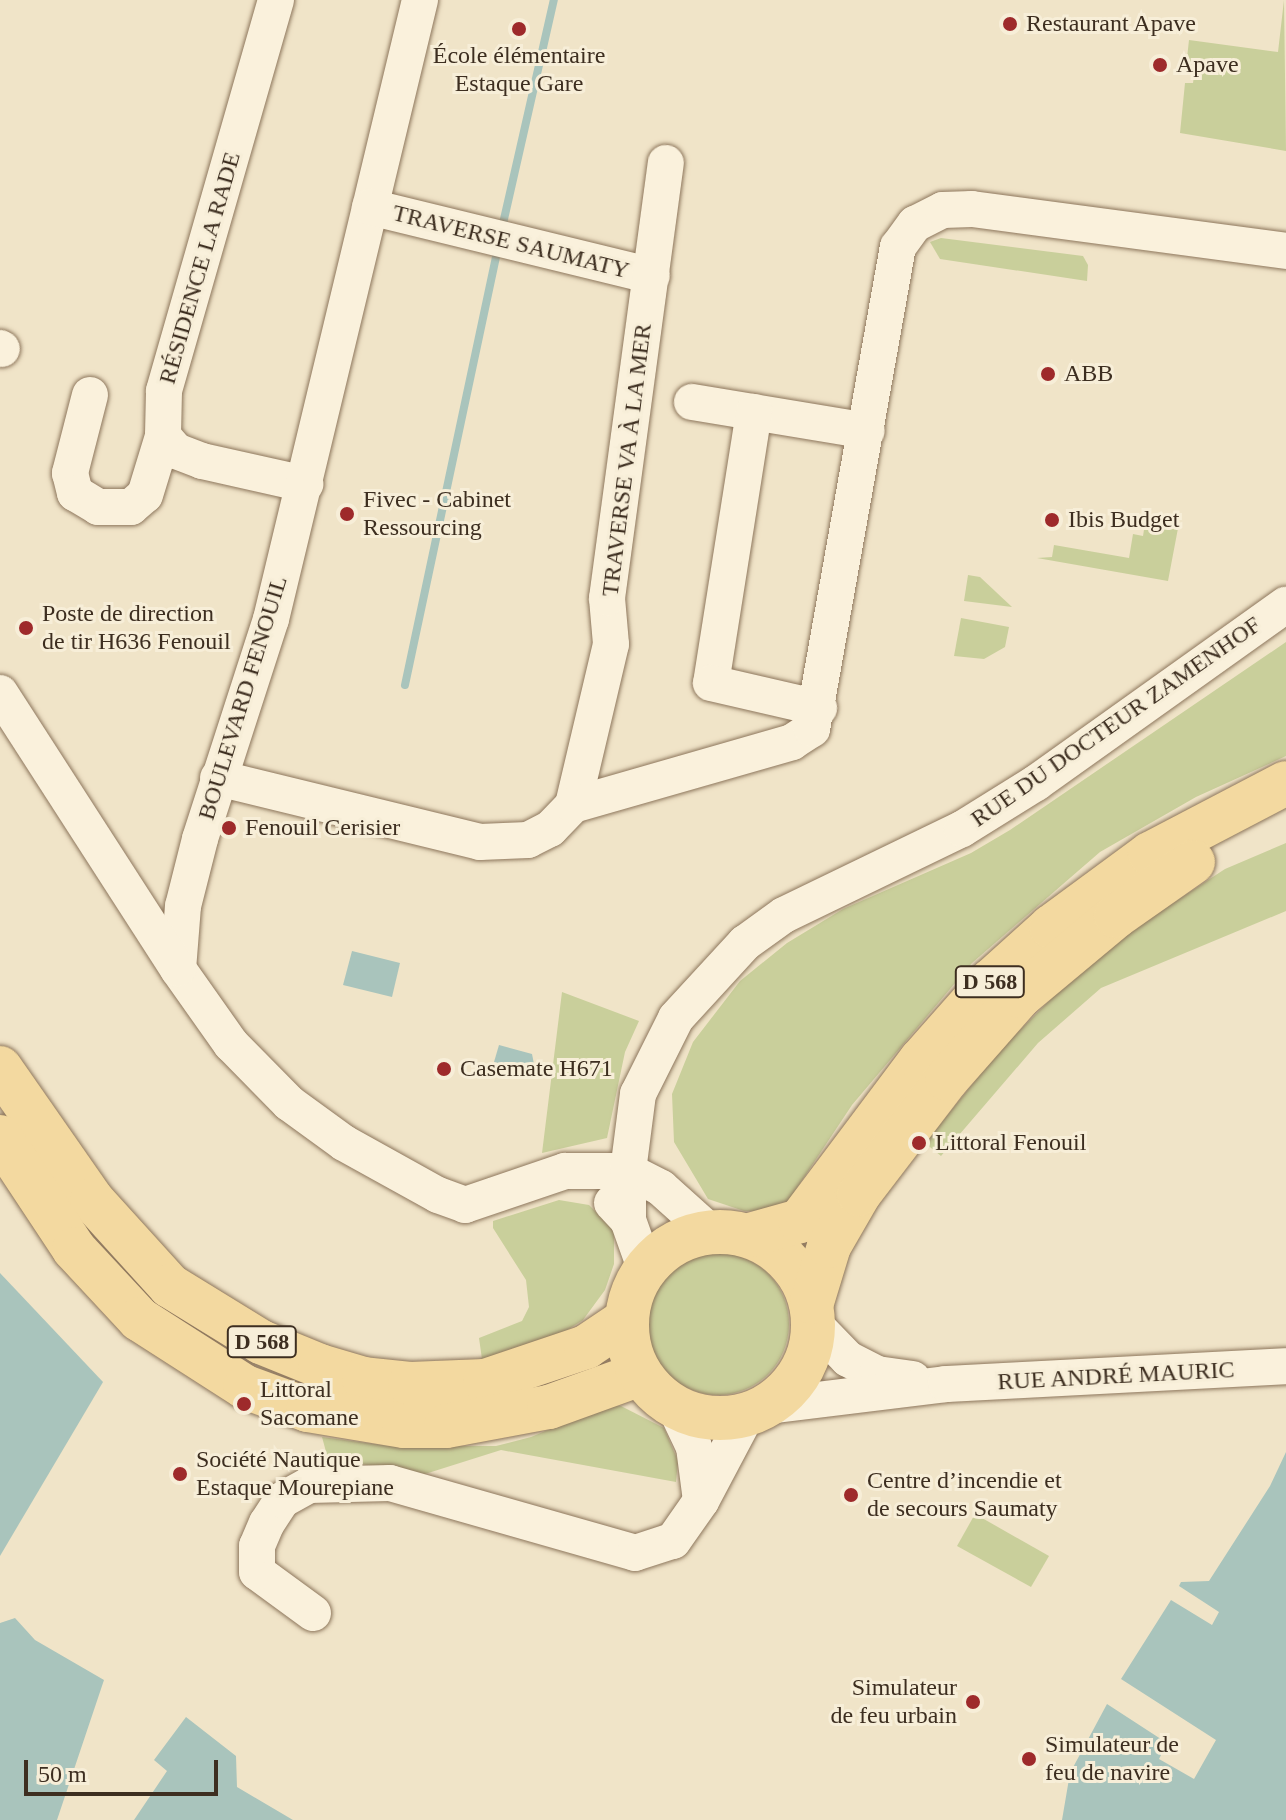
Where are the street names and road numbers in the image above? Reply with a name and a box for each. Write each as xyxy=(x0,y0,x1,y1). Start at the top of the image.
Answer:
street label: RÉSIDENCE LA RADE xyxy=(153,148,247,388)
street label: TRAVERSE SAUMATY xyxy=(390,199,632,285)
street label: TRAVERSE VA À LA MER xyxy=(596,320,658,600)
street label: BOULEVARD FENOUIL xyxy=(192,573,294,823)
street label: RUE DU DOCTEUR ZAMENHOF xyxy=(965,611,1267,833)
road number: D 568 xyxy=(954,964,1026,1000)
road number: D 568 xyxy=(226,1324,298,1360)
street label: RUE ANDRÉ MAURIC xyxy=(996,1355,1236,1397)

